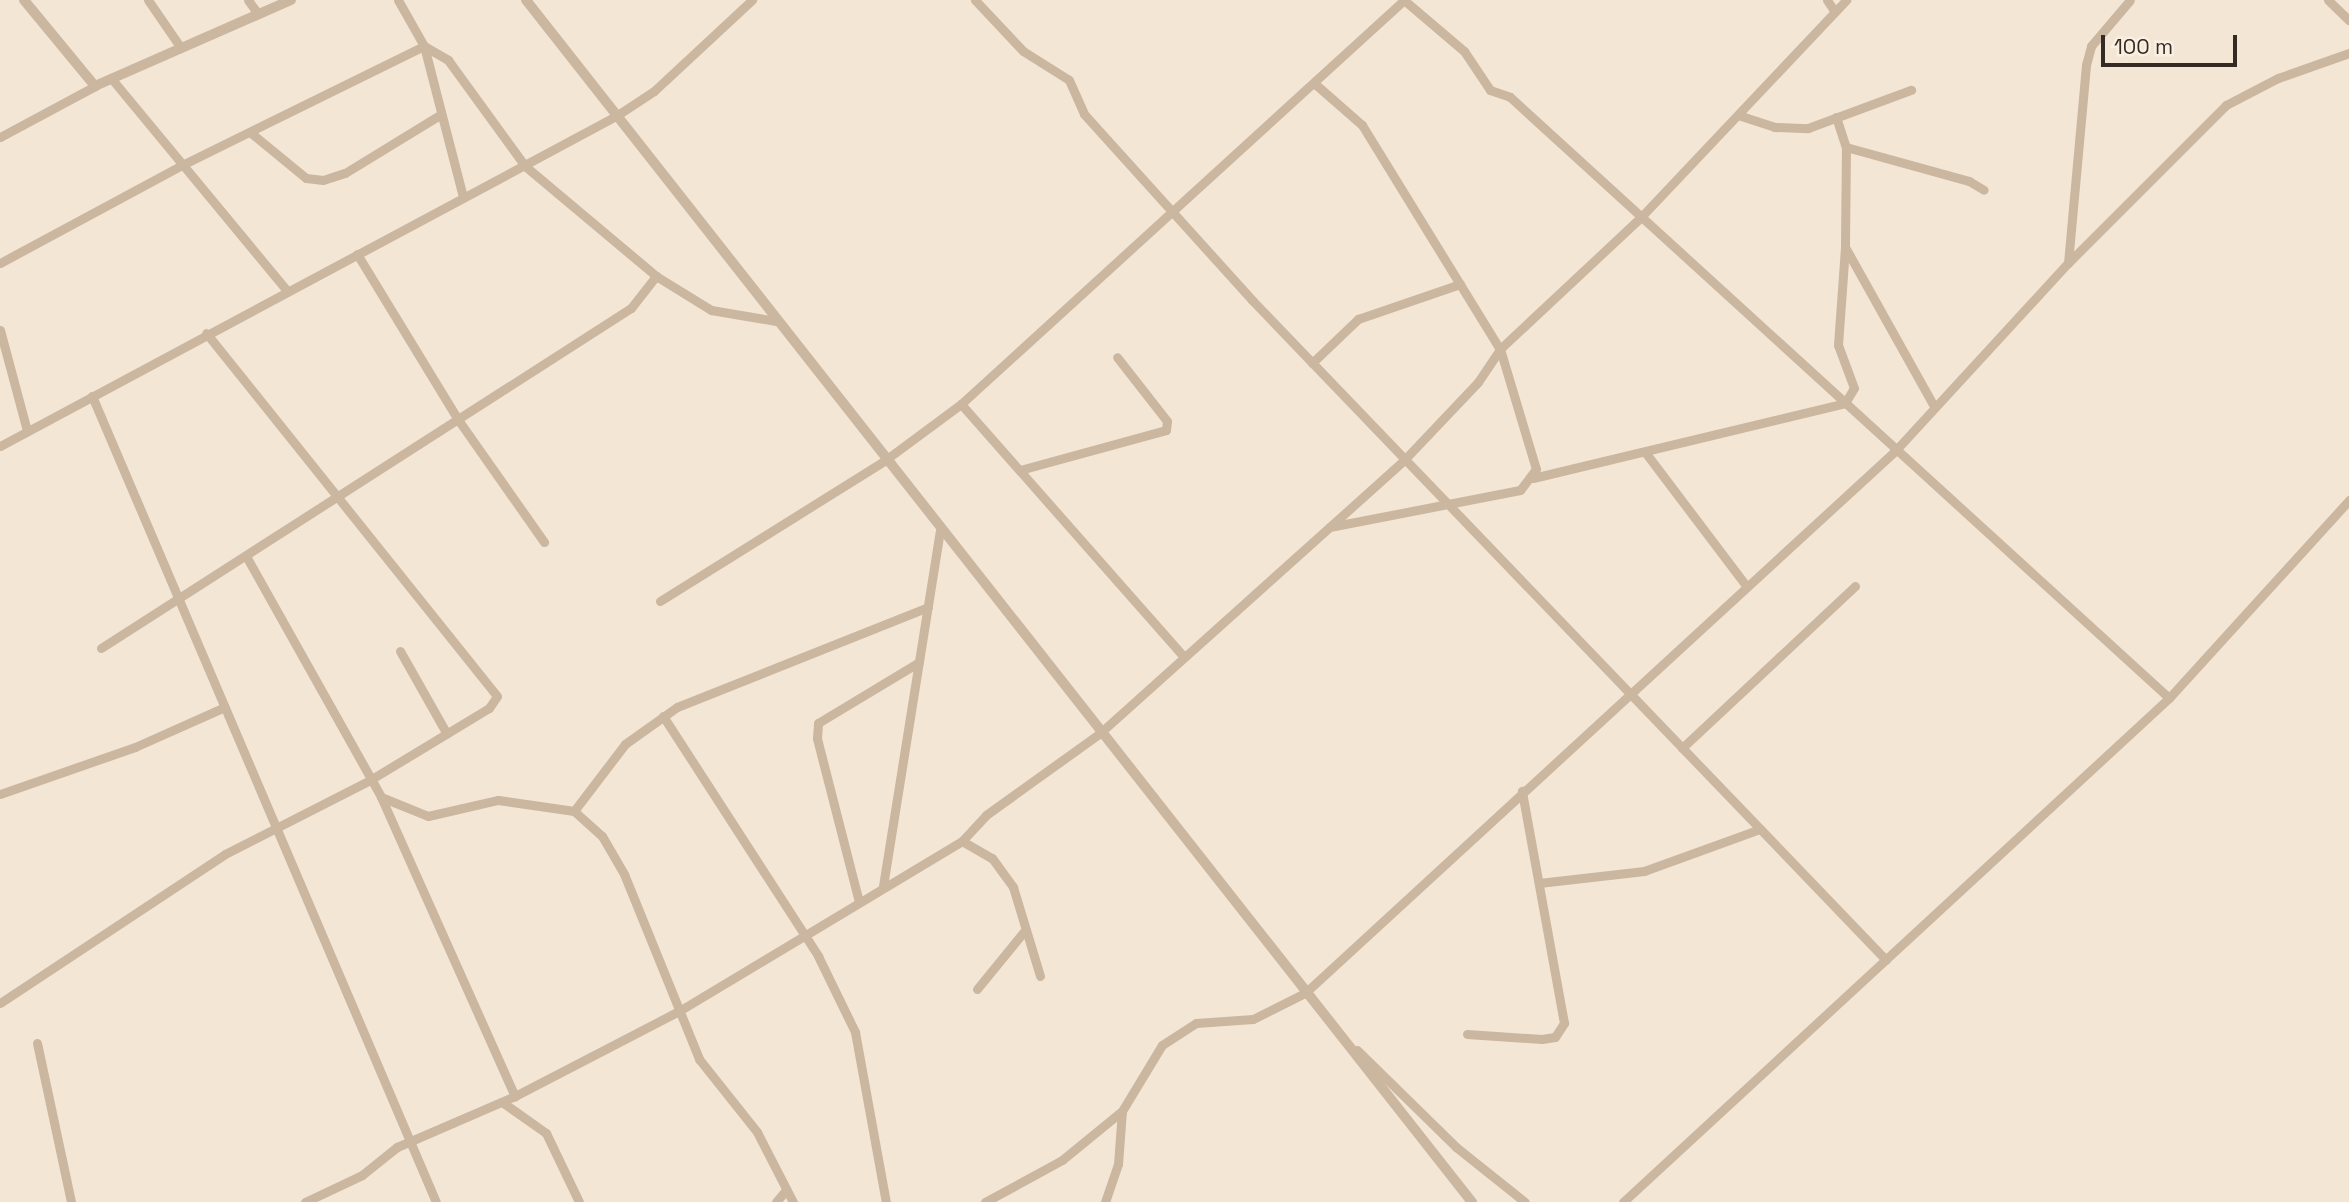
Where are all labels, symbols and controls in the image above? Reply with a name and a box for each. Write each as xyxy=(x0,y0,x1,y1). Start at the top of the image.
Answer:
scale bar xyxy=(2104,21,2240,65)
text: 100 m xyxy=(2114,33,2173,60)

